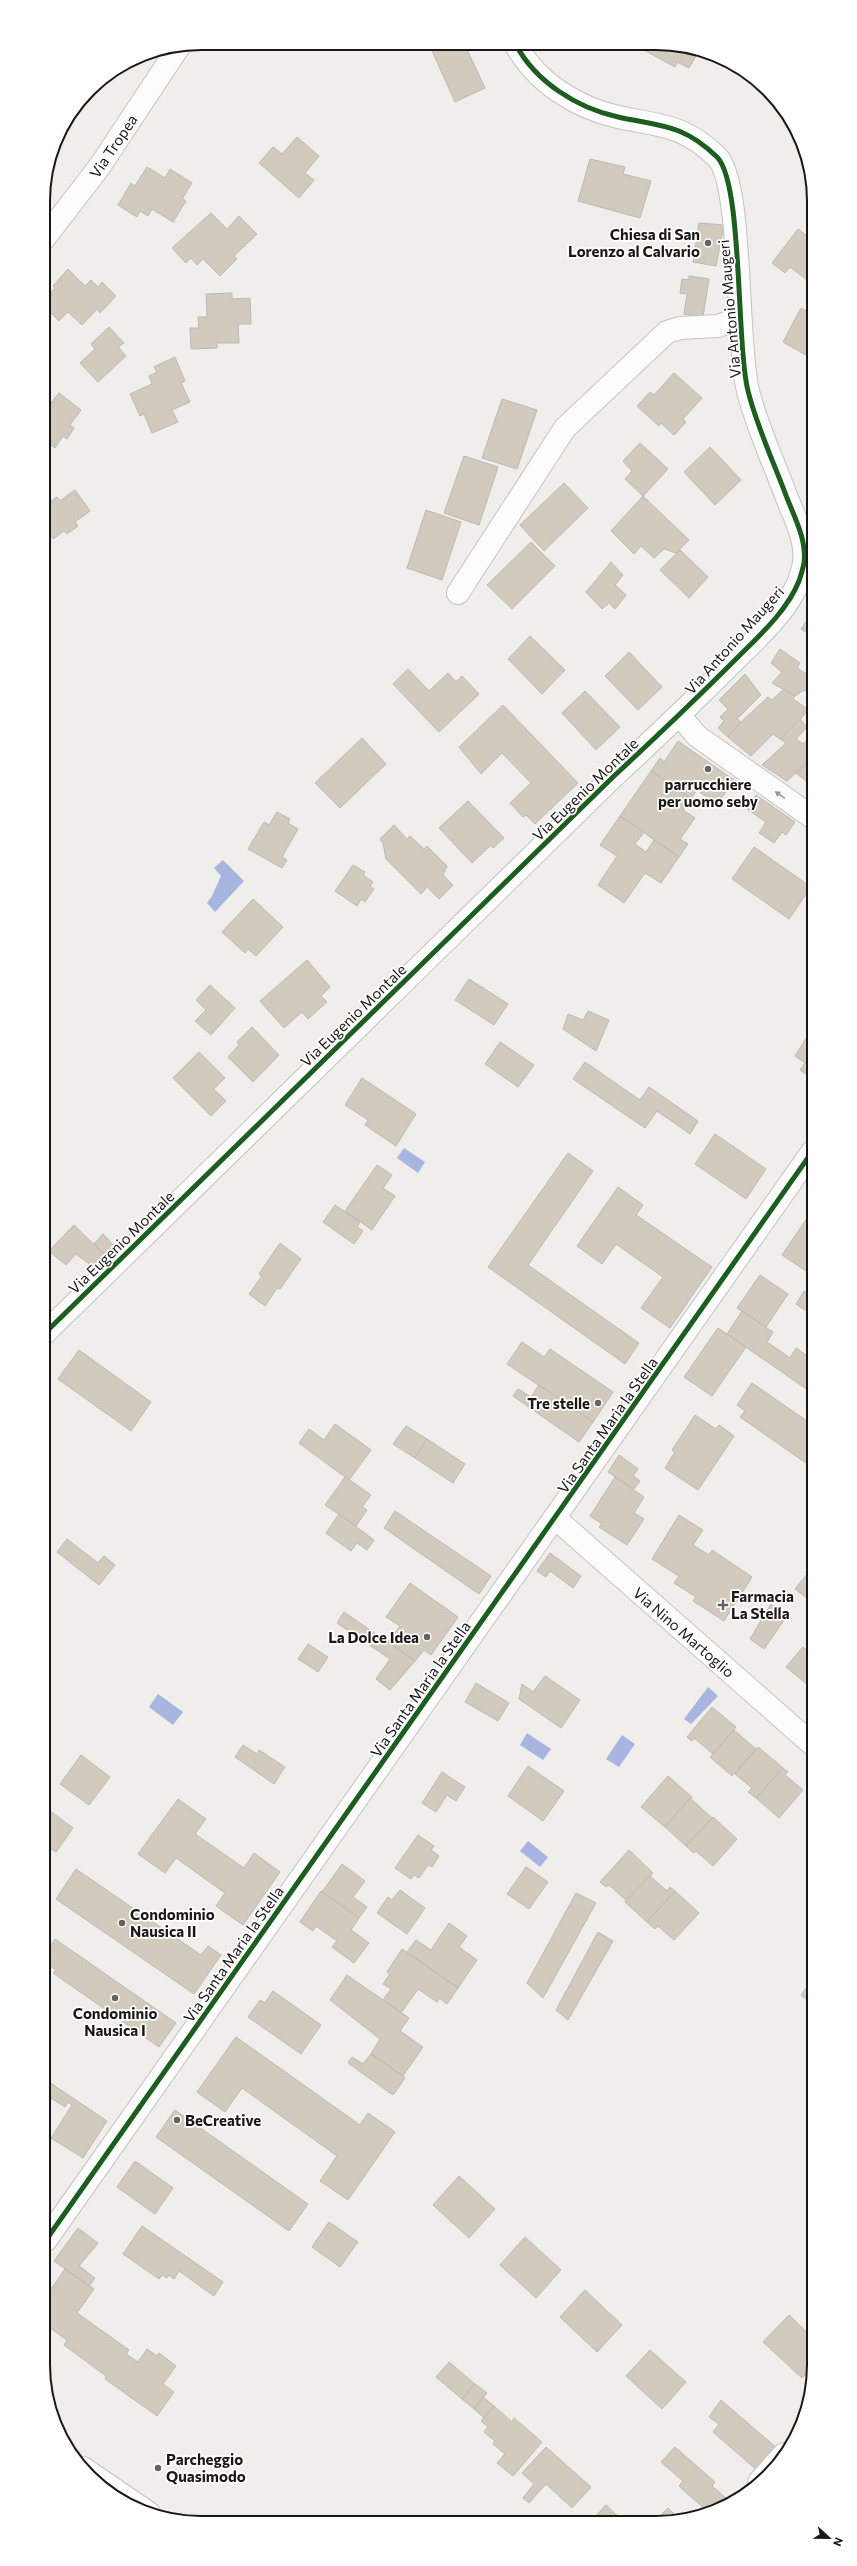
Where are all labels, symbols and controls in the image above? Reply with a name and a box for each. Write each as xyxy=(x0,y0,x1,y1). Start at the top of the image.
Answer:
street label: Via Tropea xyxy=(85,111,141,181)
place label: Chiesa di San Lorenzo al Calvario xyxy=(568,225,700,260)
marker: Chiesa di San Lorenzo al Calvario xyxy=(703,238,713,248)
street label: Via Antonio Maugeri xyxy=(714,239,744,379)
street label: Via Antonio Maugeri xyxy=(681,582,787,698)
street label: Via Eugenio Montale xyxy=(528,734,642,844)
marker: parrucchiere per uomo seby xyxy=(703,764,713,774)
place label: parrucchiere per uomo seby xyxy=(658,775,759,810)
one-way arrow xyxy=(775,791,785,799)
street label: Via Eugenio Montale xyxy=(296,960,410,1070)
street label: Via Eugenio Montale xyxy=(64,1187,178,1297)
street label: Via Santa Maria la Stella xyxy=(553,1353,661,1497)
place label: Tre stelle xyxy=(527,1394,590,1412)
marker: Tre stelle xyxy=(593,1398,603,1408)
street label: Via Nino Martoglio xyxy=(630,1583,738,1681)
place label: Farmacia La Stella xyxy=(731,1587,794,1622)
marker: Farmacia La Stella xyxy=(718,1600,728,1610)
street label: Via Santa Maria la Stella xyxy=(366,1617,474,1761)
place label: La Dolce Idea xyxy=(328,1628,419,1646)
marker: La Dolce Idea xyxy=(422,1632,432,1642)
street label: Via Santa Maria la Stella xyxy=(179,1882,287,2026)
place label: Condominio Nausica II xyxy=(130,1905,215,1940)
marker: Condominio Nausica II xyxy=(117,1918,127,1928)
marker: Condominio Nausica I xyxy=(110,1993,120,2003)
place label: Condominio Nausica I xyxy=(73,2004,157,2039)
place label: BeCreative xyxy=(185,2111,261,2129)
marker: BeCreative xyxy=(172,2115,182,2125)
place label: Parcheggio Quasimodo xyxy=(166,2450,246,2485)
marker: Parcheggio Quasimodo xyxy=(153,2463,163,2473)
north arrow xyxy=(809,2518,849,2558)
text: N xyxy=(831,2536,846,2548)

